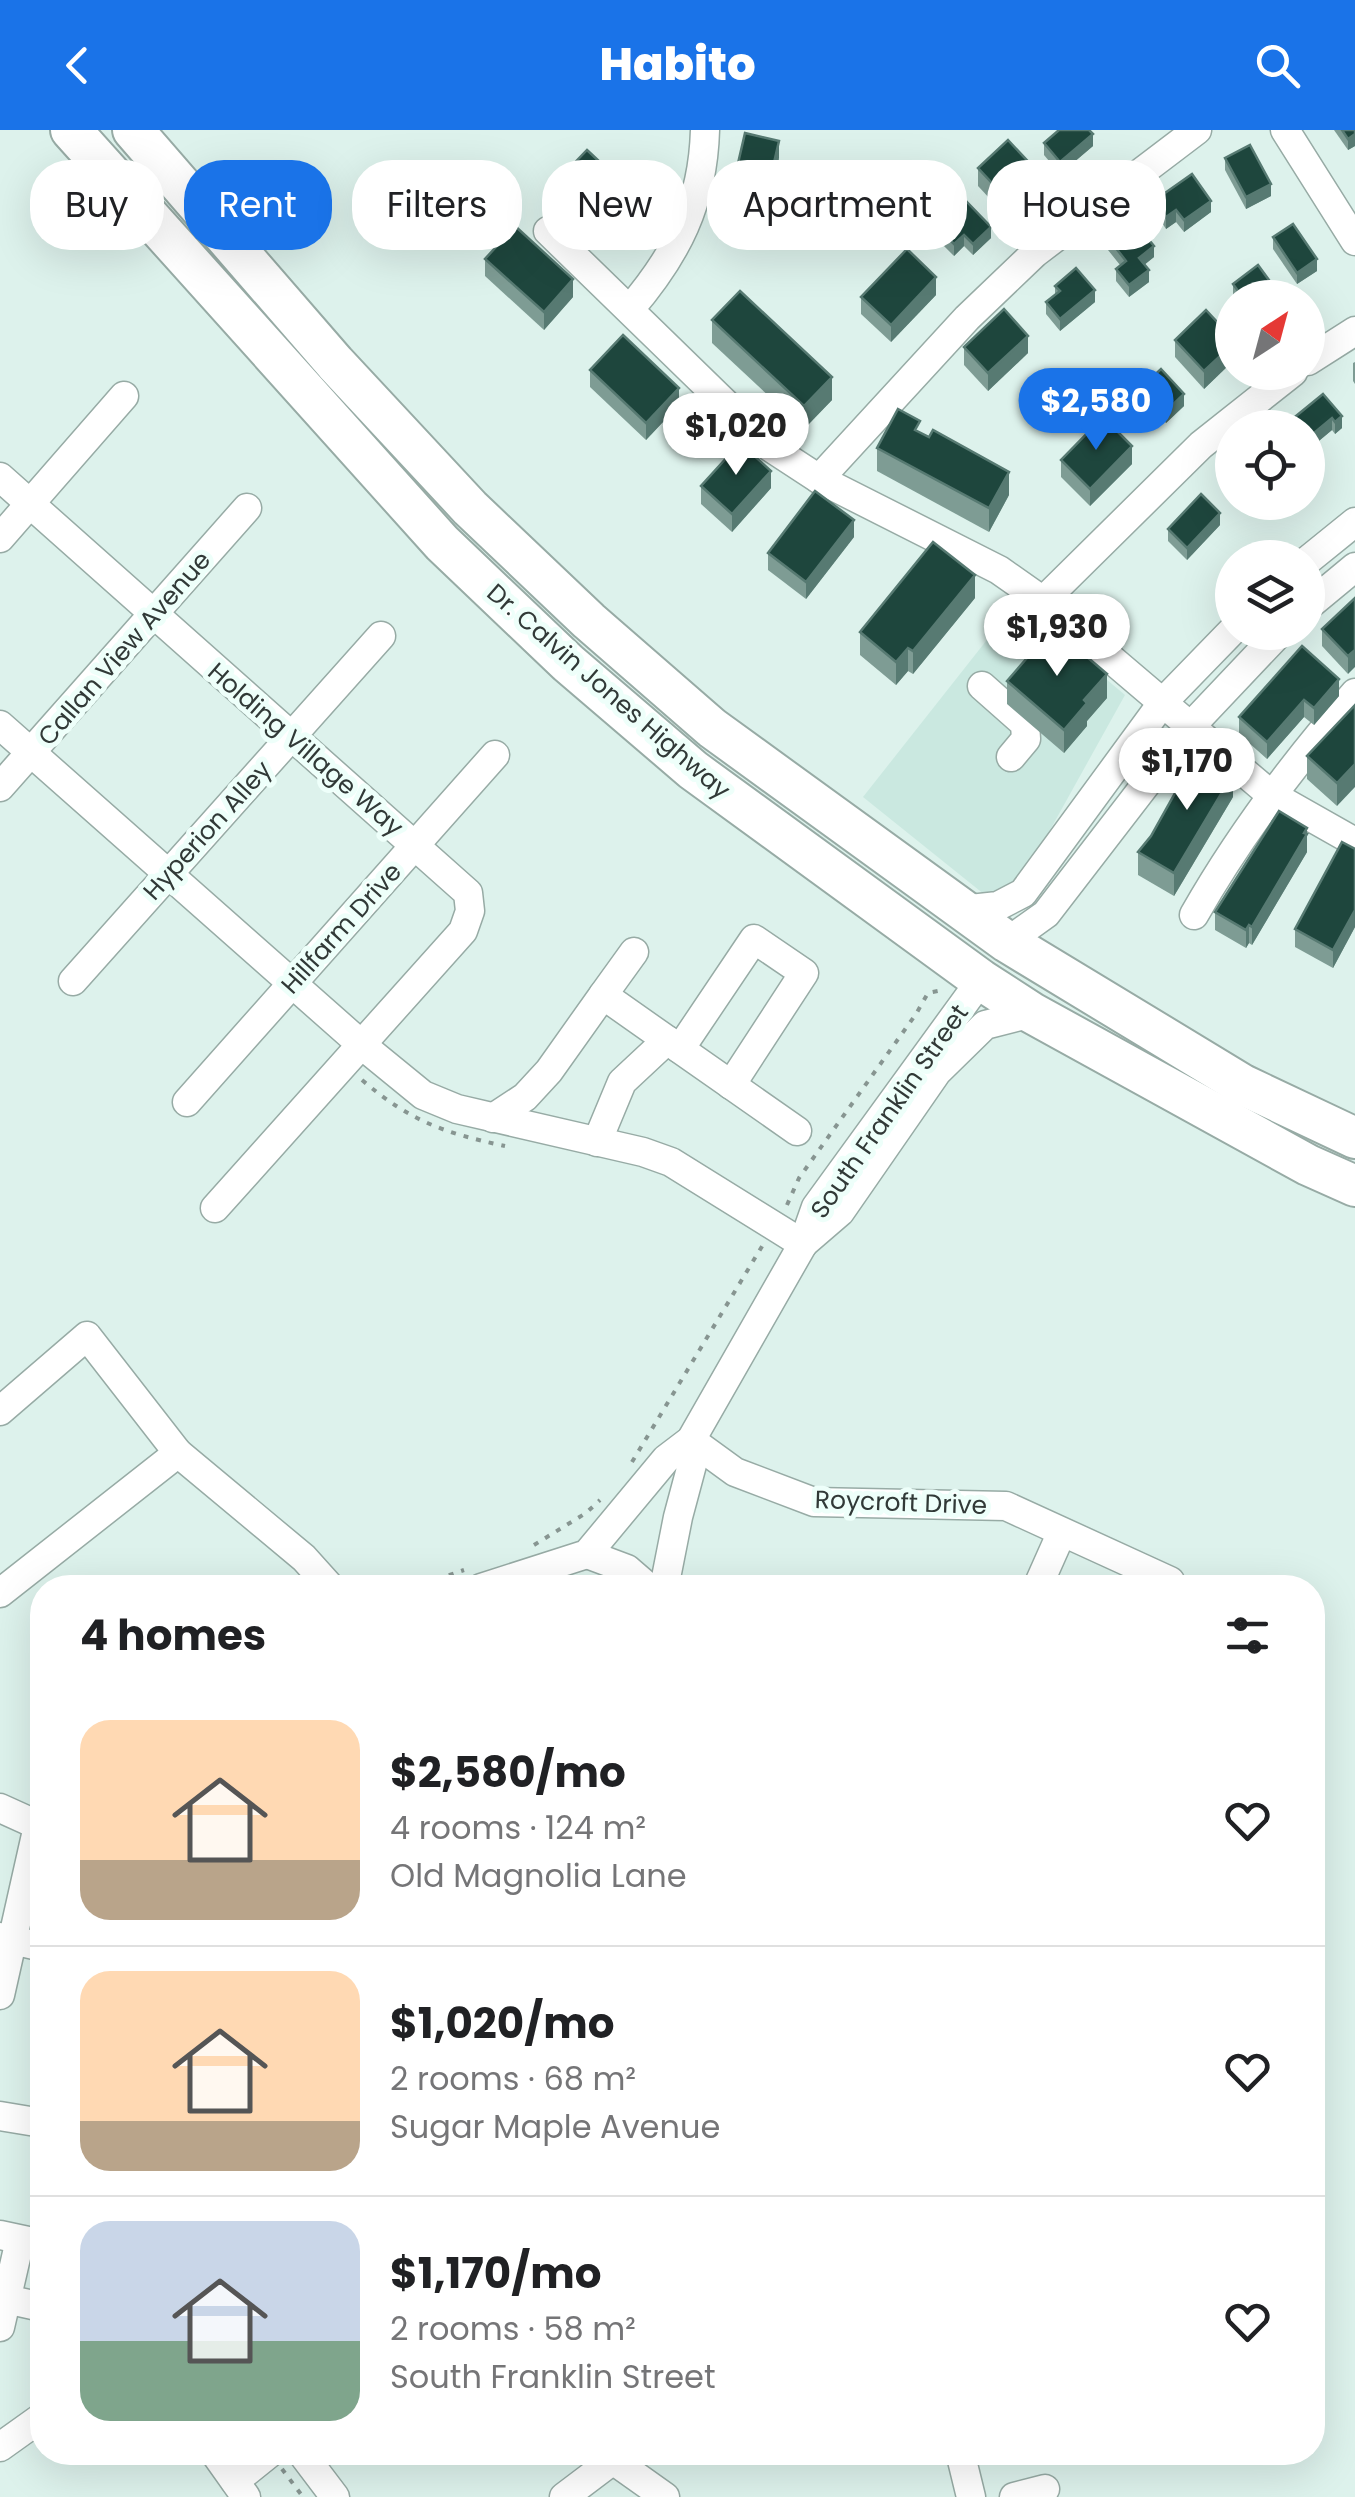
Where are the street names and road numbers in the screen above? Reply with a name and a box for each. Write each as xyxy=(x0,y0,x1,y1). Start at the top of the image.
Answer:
street label: Callan View Avenue xyxy=(30,543,219,753)
street label: Dr. Calvin Jones Highway xyxy=(479,576,738,807)
street label: Holding Village Way xyxy=(200,655,411,844)
street label: Hyperion Alley xyxy=(135,753,279,908)
street label: Hillfarm Drive xyxy=(273,855,410,1001)
street label: South Franklin Street xyxy=(802,997,977,1225)
street label: Roycroft Drive xyxy=(814,1482,988,1523)

